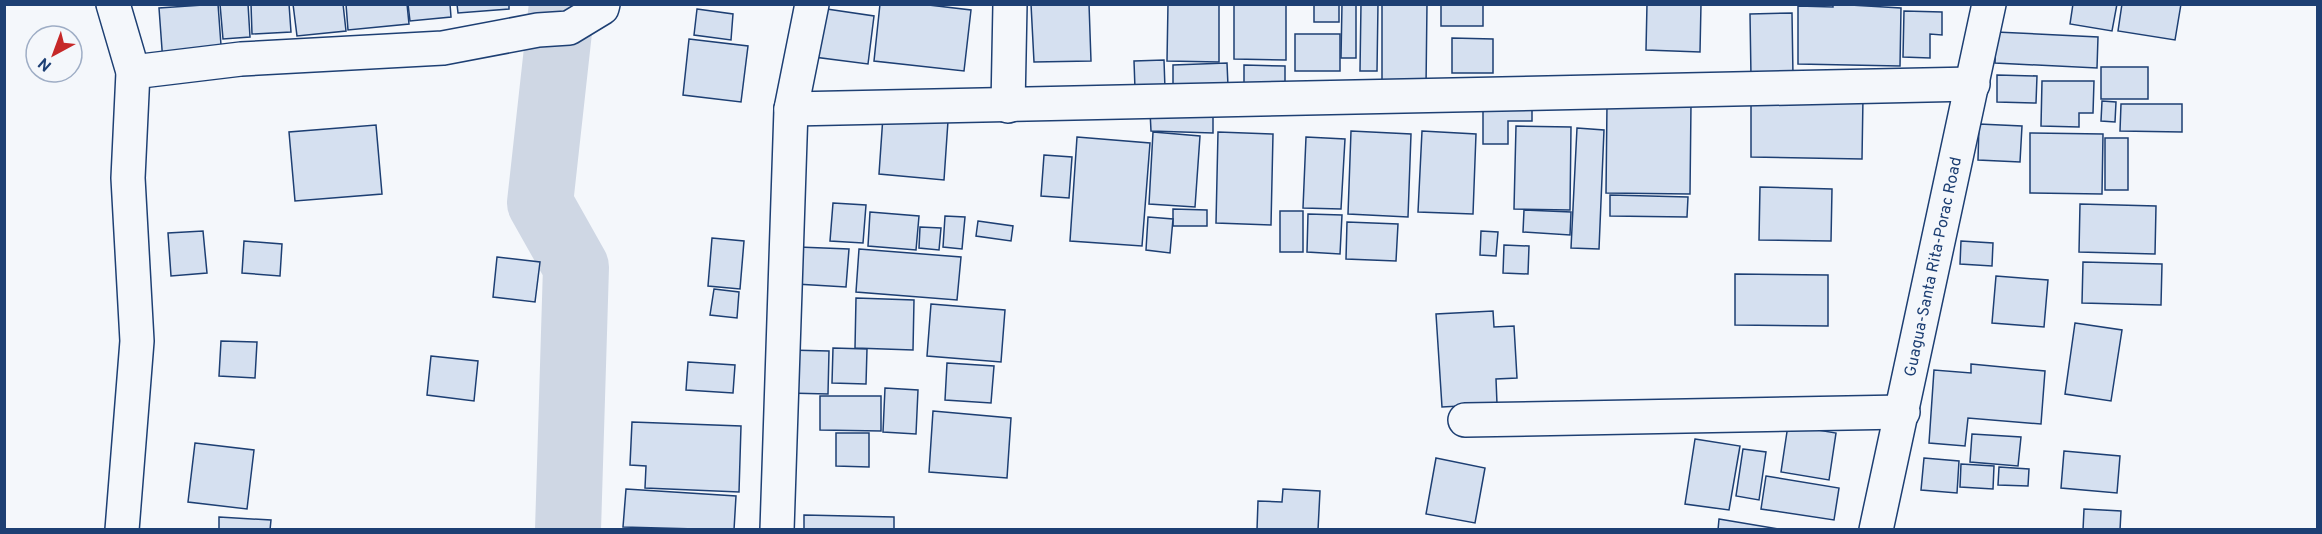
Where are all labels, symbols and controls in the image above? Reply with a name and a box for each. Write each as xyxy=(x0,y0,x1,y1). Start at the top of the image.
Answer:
north arrow xyxy=(24,24,84,84)
text: N xyxy=(35,52,56,75)
street label: Guagua-Santa Rita-Porac Road xyxy=(1901,155,1967,379)

